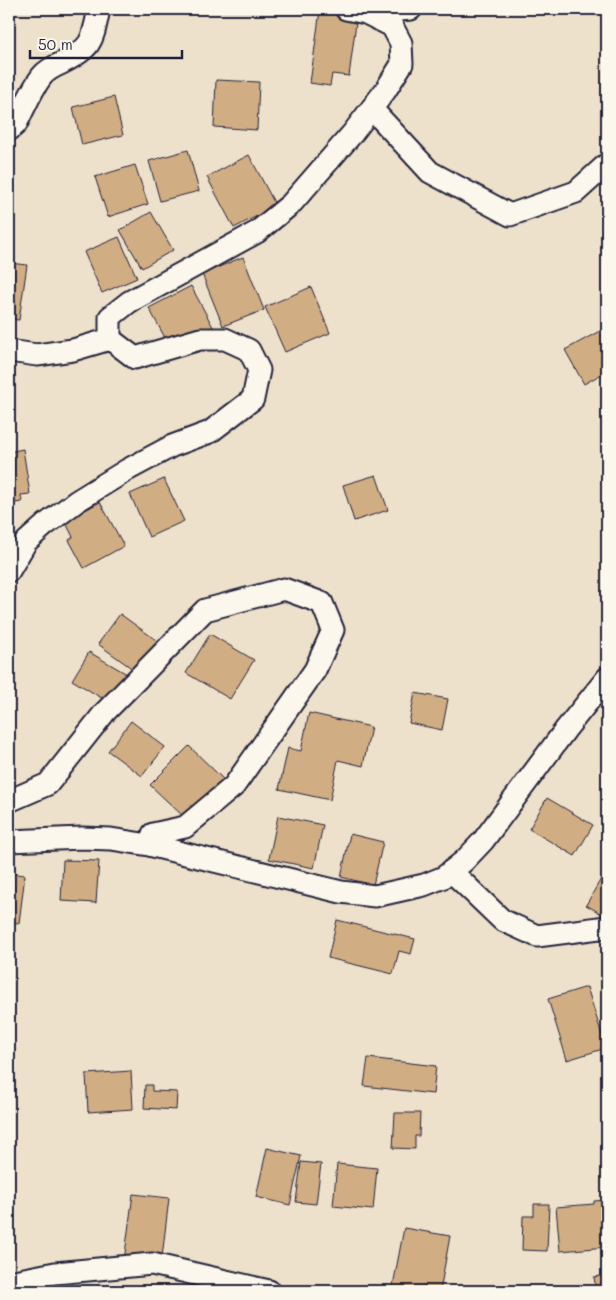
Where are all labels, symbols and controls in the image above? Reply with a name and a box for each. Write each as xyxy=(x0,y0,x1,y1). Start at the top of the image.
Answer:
scale bar xyxy=(30,28,182,60)
text: 50 m xyxy=(38,34,73,54)

